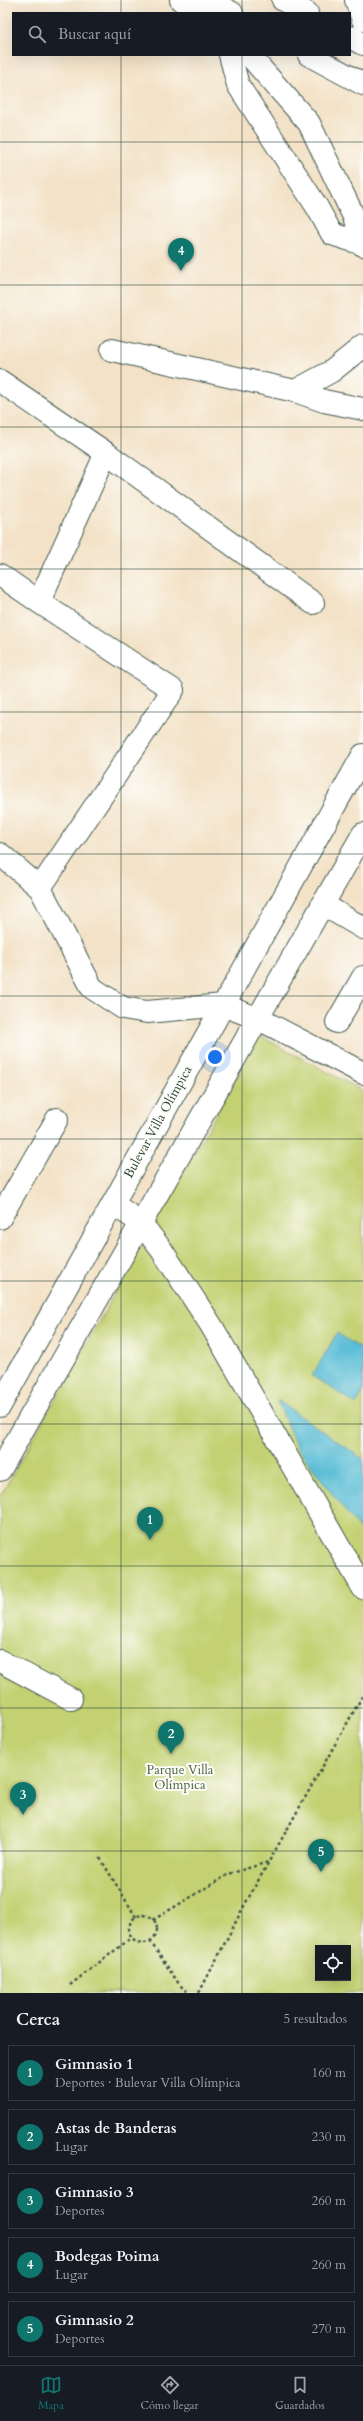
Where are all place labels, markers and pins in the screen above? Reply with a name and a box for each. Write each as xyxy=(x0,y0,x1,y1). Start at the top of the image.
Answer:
pin: 4 xyxy=(168,238,194,271)
pin: 1 xyxy=(137,1507,163,1540)
pin: 2 xyxy=(158,1721,184,1754)
pin: 3 xyxy=(10,1782,36,1815)
pin: 5 xyxy=(308,1839,334,1872)

